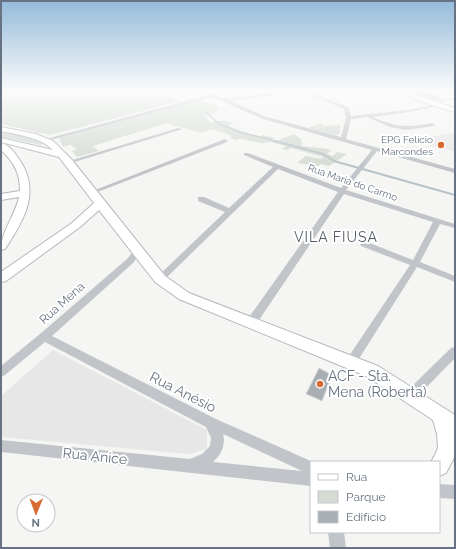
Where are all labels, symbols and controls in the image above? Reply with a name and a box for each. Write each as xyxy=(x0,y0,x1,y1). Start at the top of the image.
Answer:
place label: EPG Felício Marcondes xyxy=(381,134,433,157)
marker: EPG Felício Marcondes xyxy=(436,140,446,150)
street label: Rua Maria do Carmo xyxy=(307,162,399,203)
district label: VILA FIUSA xyxy=(294,229,378,245)
street label: Rua Mena xyxy=(37,279,87,327)
place label: ACF - Sta. Mena (Roberta) xyxy=(328,368,427,400)
street label: Rua Anésio xyxy=(147,369,219,415)
marker: ACF - Sta. Mena (Roberta) xyxy=(315,379,325,389)
street label: Rua Anice xyxy=(62,445,128,467)
legend xyxy=(310,461,440,533)
text: Rua xyxy=(346,470,367,484)
text: Parque xyxy=(346,490,386,504)
north arrow xyxy=(16,493,56,533)
text: Edifício xyxy=(346,510,386,524)
text: N xyxy=(32,516,40,529)

